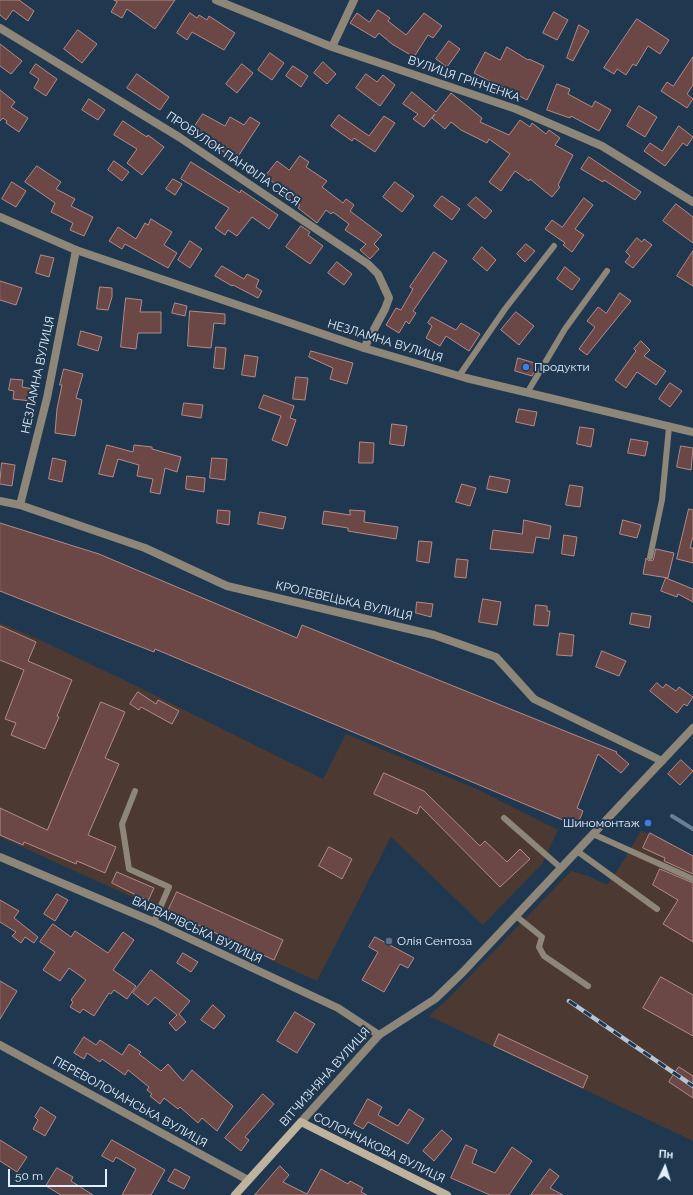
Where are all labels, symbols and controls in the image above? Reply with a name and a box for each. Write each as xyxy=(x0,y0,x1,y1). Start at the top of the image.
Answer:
street label: ВУЛИЦЯ ГРІНЧЕНКА xyxy=(406,53,522,105)
street label: ПРОВУЛОК ПАНФІЛА СЕСЯ xyxy=(163,109,303,209)
street label: НЕЗЛАМНА ВУЛИЦЯ xyxy=(19,315,57,435)
street label: НЕЗЛАМНА ВУЛИЦЯ xyxy=(326,317,444,365)
place label: Продукти xyxy=(534,360,590,374)
marker: Продукти xyxy=(521,362,531,372)
street label: КРОЛЕВЕЦЬКА ВУЛИЦЯ xyxy=(274,578,414,624)
place label: Шиномонтаж xyxy=(563,816,640,830)
marker: Шиномонтаж xyxy=(643,818,653,828)
street label: ВАРВАРІВСЬКА ВУЛИЦЯ xyxy=(130,894,264,966)
place label: Олія Сентоза xyxy=(397,934,472,948)
marker: Олія Сентоза xyxy=(384,936,394,946)
street label: ВІТЧИЗНЯНА ВУЛИЦЯ xyxy=(277,1025,373,1129)
street label: ПЕРЕВОЛОЧАНСЬКА ВУЛИЦЯ xyxy=(50,1054,210,1150)
street label: СОЛОНЧАКОВА ВУЛИЦЯ xyxy=(311,1110,447,1186)
north arrow xyxy=(645,1147,685,1187)
text: Пн xyxy=(658,1148,674,1162)
scale bar xyxy=(10,1161,109,1187)
text: 50 m xyxy=(15,1169,43,1183)

